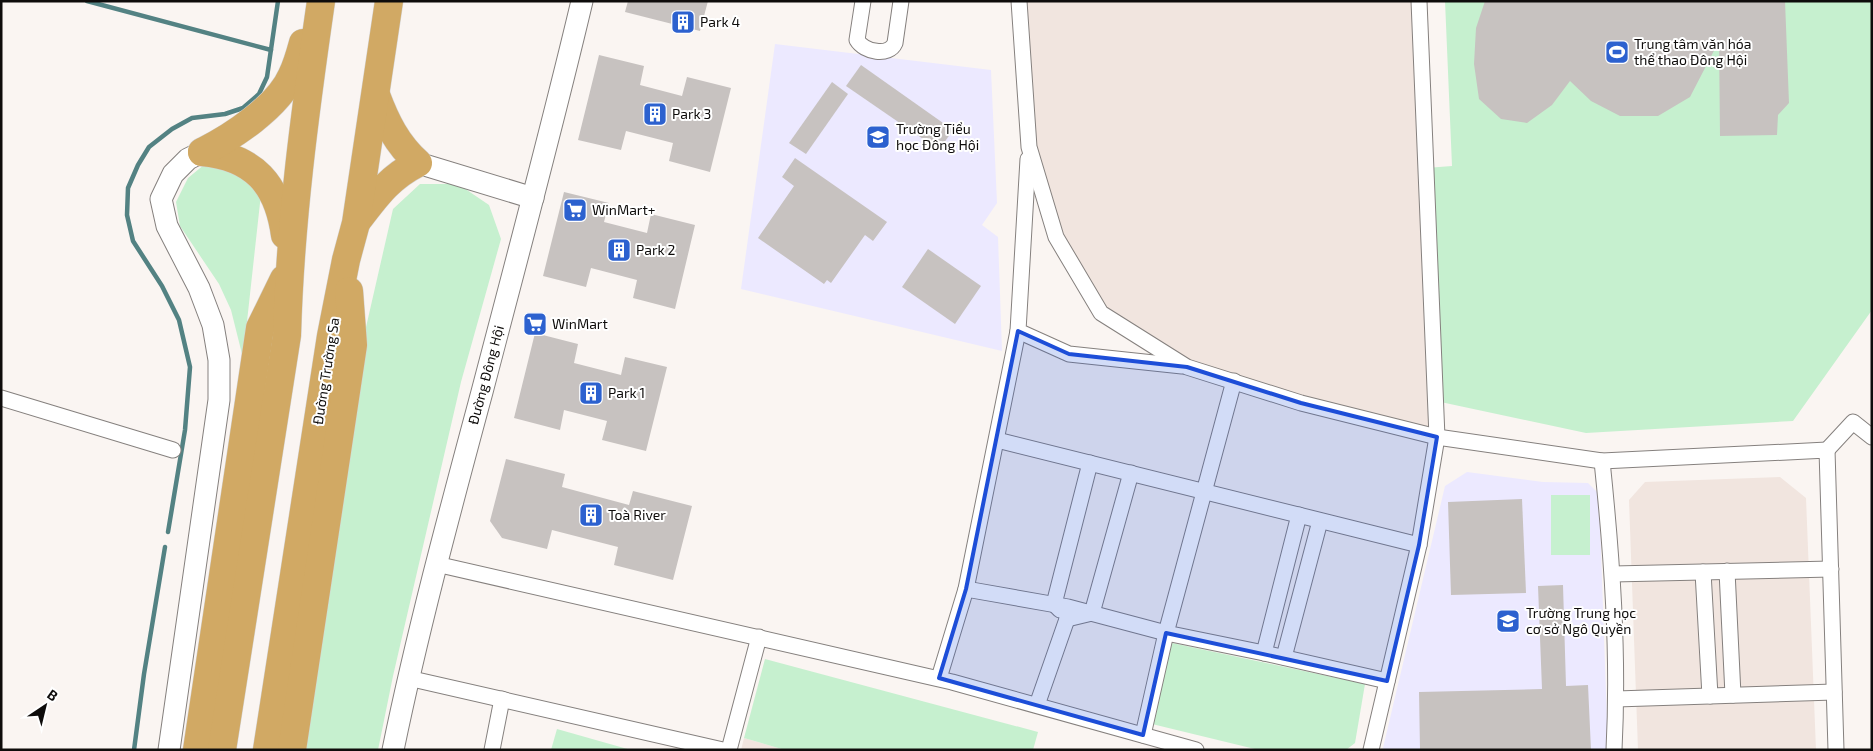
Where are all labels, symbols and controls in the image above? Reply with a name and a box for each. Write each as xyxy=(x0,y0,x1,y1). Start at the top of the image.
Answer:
building icon: Park 4 xyxy=(670,9,696,35)
place label: Park 4 xyxy=(700,13,740,30)
place label: Trung tâm văn hóa thể thao Đông Hội xyxy=(1634,35,1751,68)
sports icon: Trung tâm văn hóa thể thao Đông Hội xyxy=(1604,39,1630,65)
building icon: Park 3 xyxy=(642,101,668,127)
place label: Park 3 xyxy=(672,105,711,122)
place label: Trường Tiểu học Đông Hội xyxy=(896,120,979,153)
school or university icon: Trường Tiểu học Đông Hội xyxy=(865,124,891,150)
supermarket icon: WinMart+ xyxy=(562,197,588,223)
place label: WinMart+ xyxy=(592,201,656,218)
building icon: Park 2 xyxy=(606,237,632,263)
place label: Park 2 xyxy=(636,241,676,258)
supermarket icon: WinMart xyxy=(522,311,548,337)
place label: WinMart xyxy=(552,315,608,332)
street label: Đường Trường Sa xyxy=(309,316,342,426)
street label: Đường Đông Hội xyxy=(464,323,507,426)
building icon: Park 1 xyxy=(578,380,604,406)
place label: Park 1 xyxy=(608,384,645,401)
building icon: Toà River xyxy=(578,502,604,528)
place label: Toà River xyxy=(608,506,666,523)
place label: Trường Trung học cơ sở Ngô Quyền xyxy=(1526,604,1636,637)
school or university icon: Trường Trung học cơ sở Ngô Quyền xyxy=(1495,608,1521,634)
north arrow xyxy=(20,681,70,731)
text: B xyxy=(44,685,61,704)

